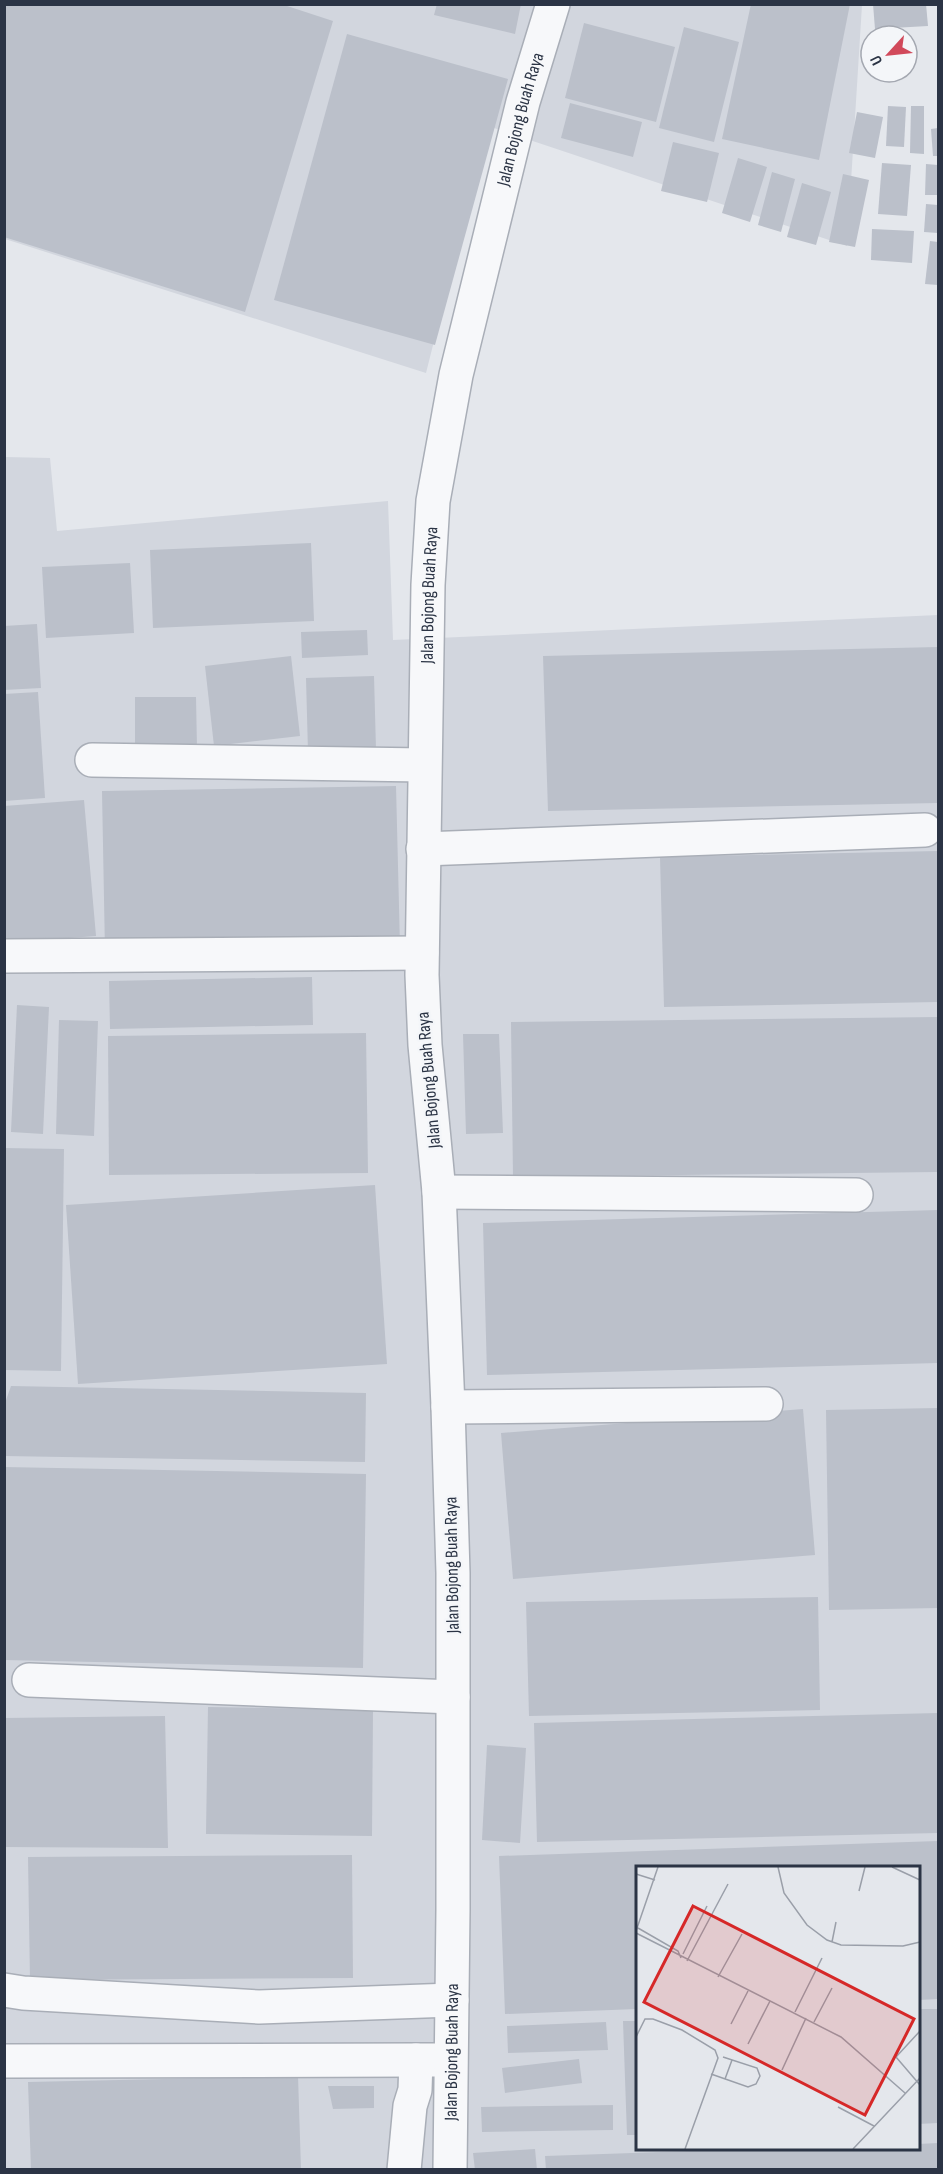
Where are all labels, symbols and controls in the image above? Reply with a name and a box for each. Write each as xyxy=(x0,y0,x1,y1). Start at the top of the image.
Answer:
north arrow xyxy=(859,24,919,84)
street label: Jalan Bojong Buah Raya xyxy=(492,50,548,189)
text: U xyxy=(867,52,887,68)
street label: Jalan Bojong Buah Raya xyxy=(416,526,442,665)
street label: Jalan Bojong Buah Raya xyxy=(413,1011,446,1150)
street label: Jalan Bojong Buah Raya xyxy=(440,1496,464,1635)
inset map xyxy=(636,1866,919,2150)
street label: Jalan Bojong Buah Raya xyxy=(440,1983,463,2122)

